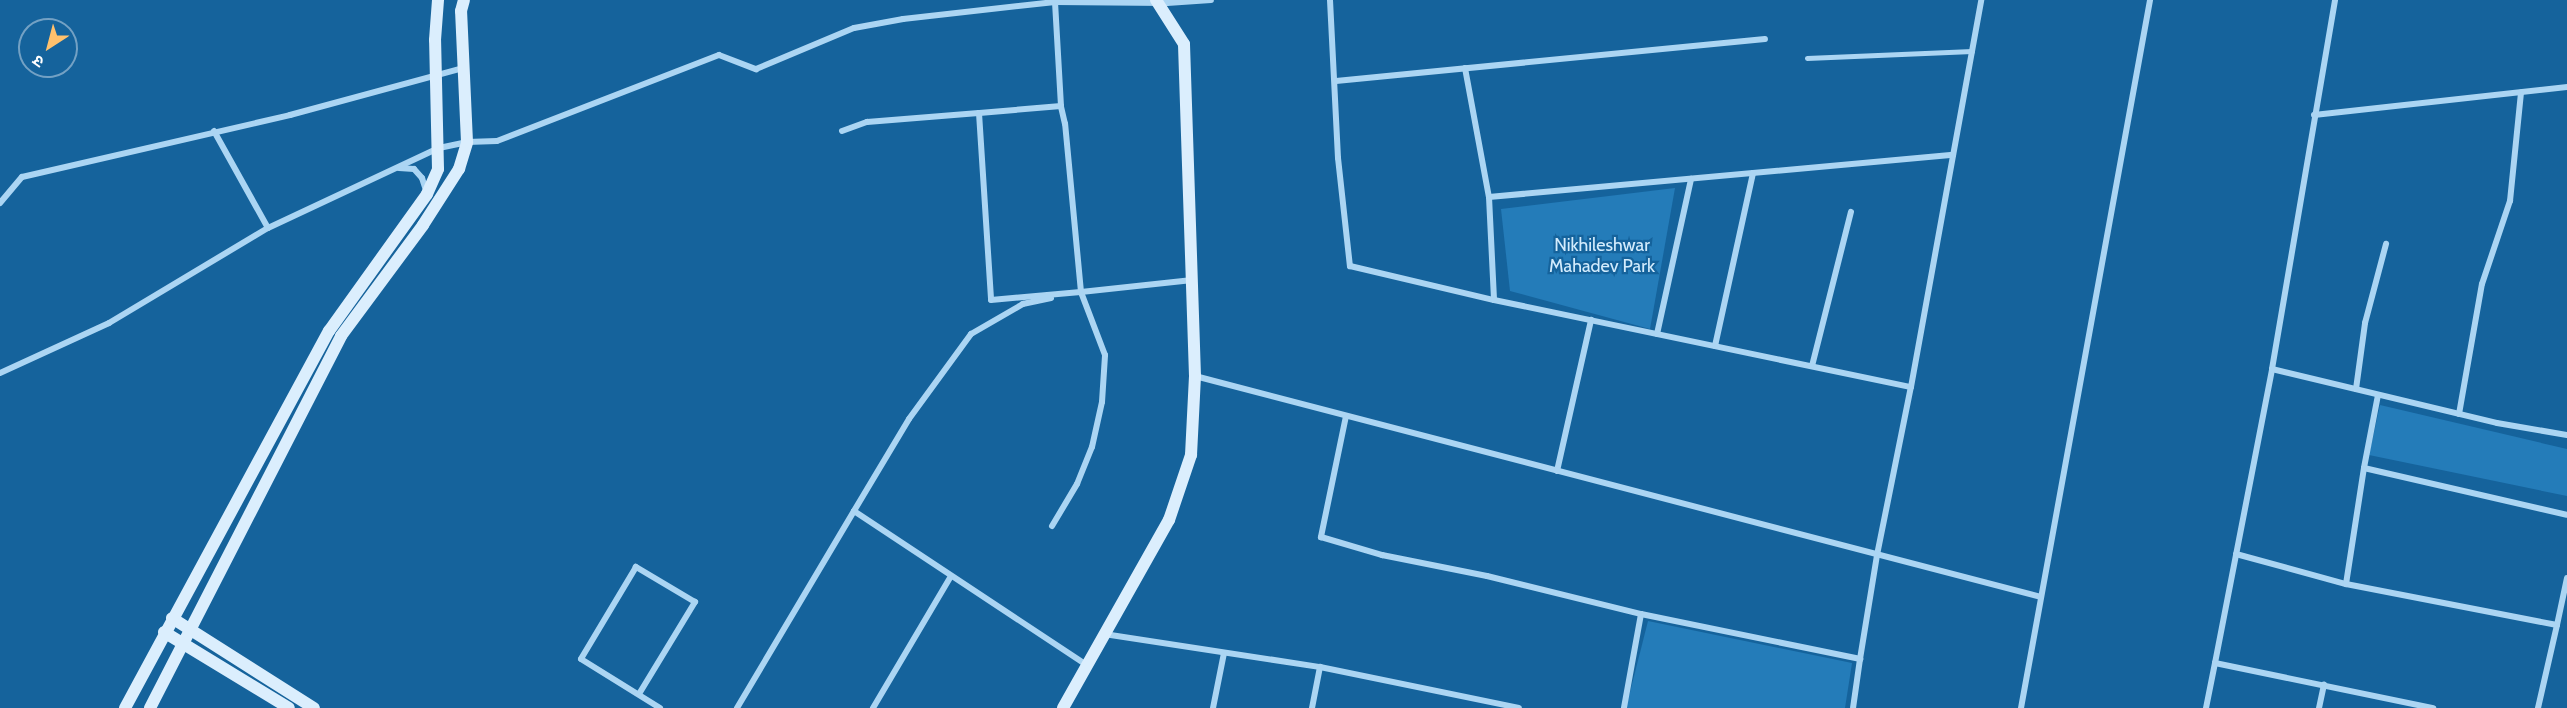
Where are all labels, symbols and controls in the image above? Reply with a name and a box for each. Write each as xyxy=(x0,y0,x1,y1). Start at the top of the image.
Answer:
north arrow xyxy=(18,18,78,78)
text: उ xyxy=(29,51,48,72)
park label: Nikhileshwar Mahadev Park xyxy=(1549,235,1655,278)

